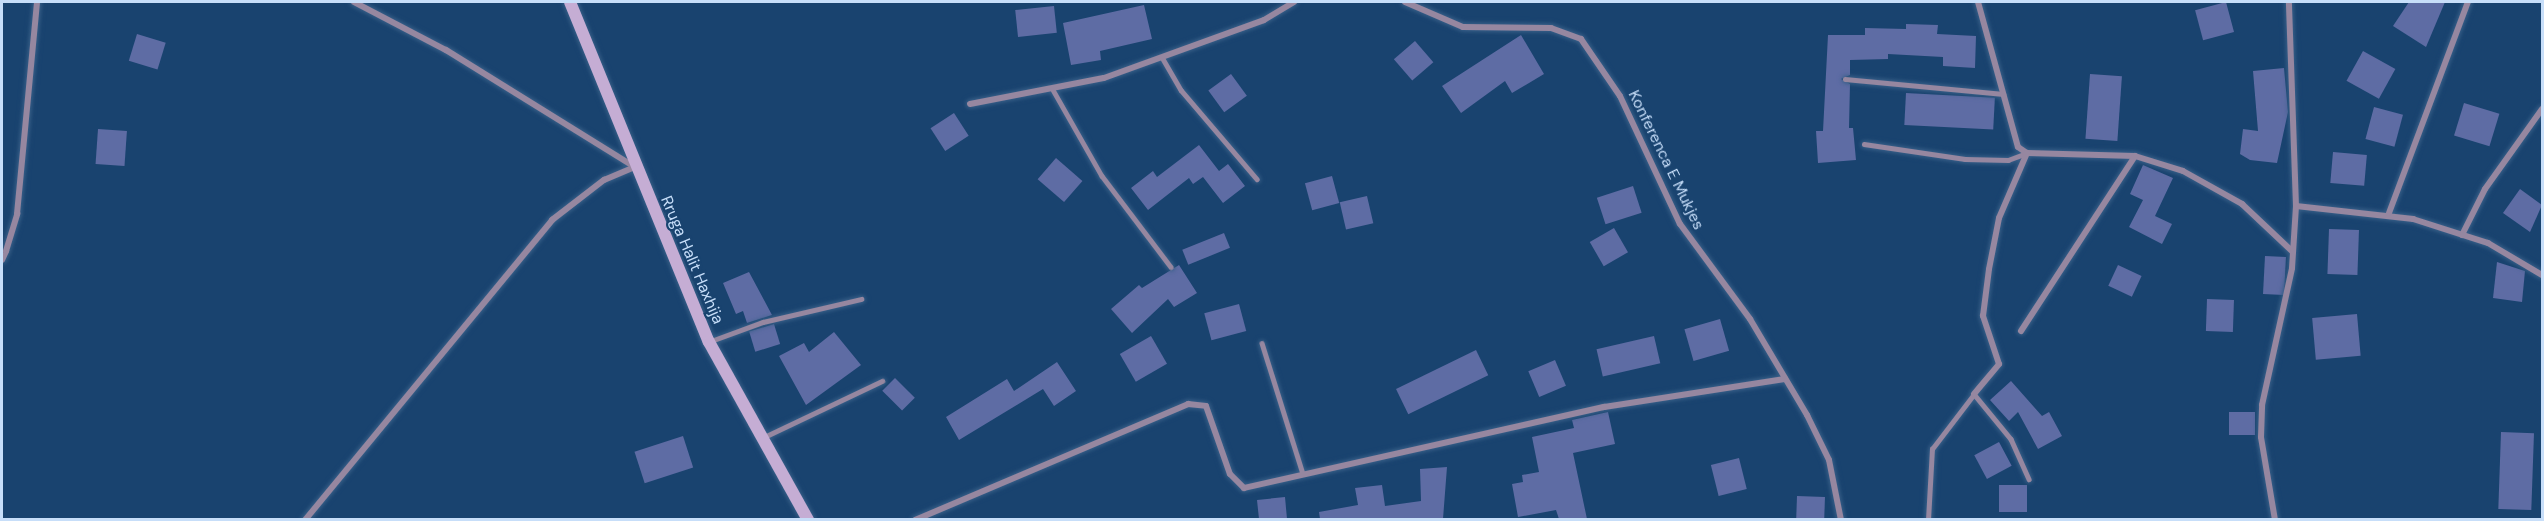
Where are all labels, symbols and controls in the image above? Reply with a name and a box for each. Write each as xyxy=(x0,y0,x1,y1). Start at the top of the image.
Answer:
street label: Konferenca E Mukjes xyxy=(1624,87,1708,233)
street label: Rruga Halit Haxhija xyxy=(656,193,728,327)

